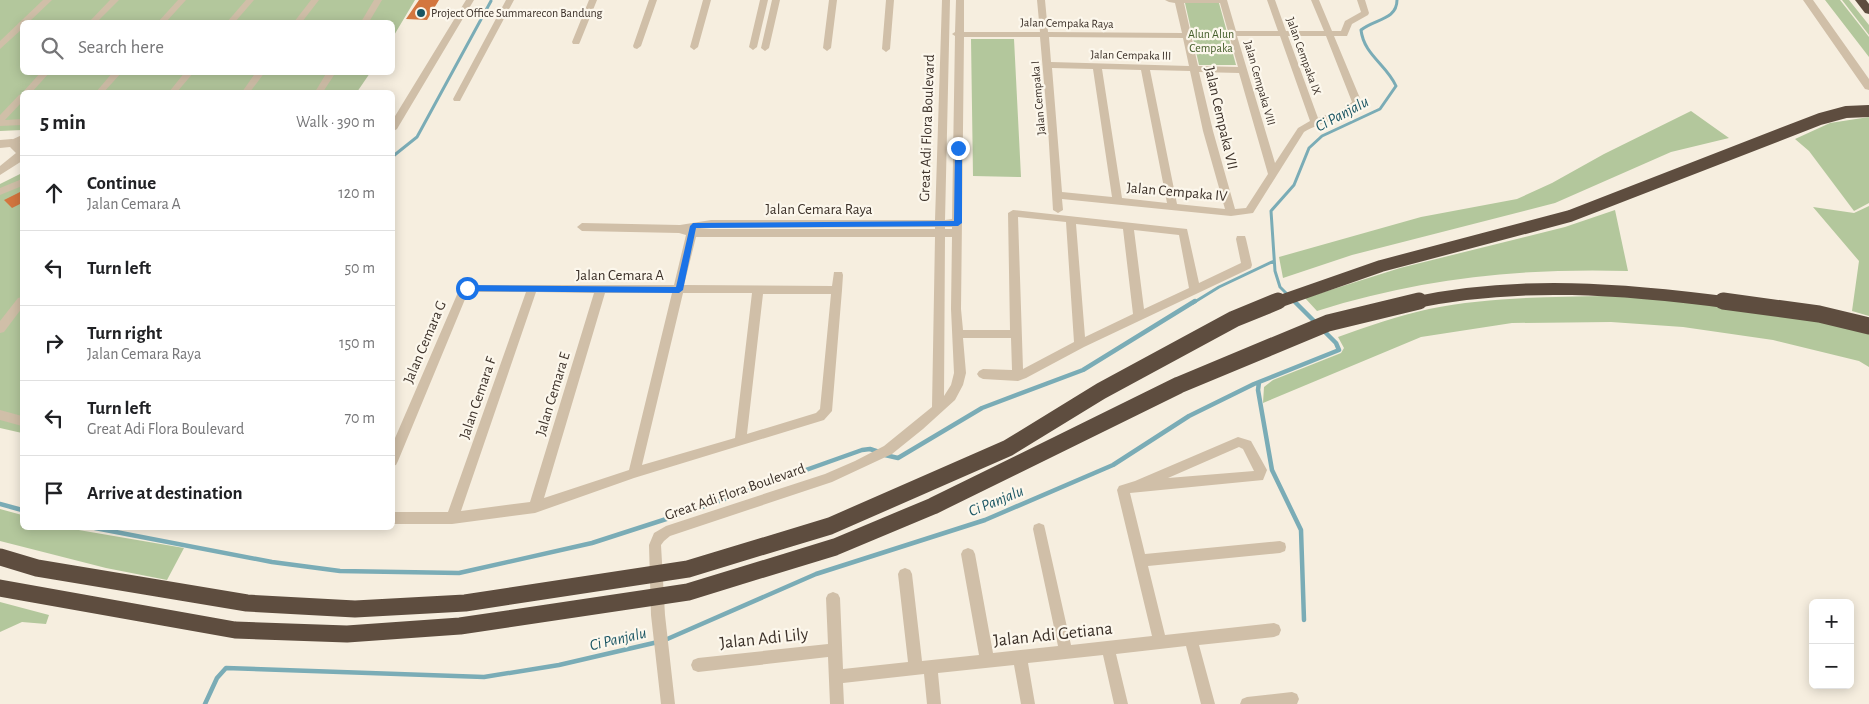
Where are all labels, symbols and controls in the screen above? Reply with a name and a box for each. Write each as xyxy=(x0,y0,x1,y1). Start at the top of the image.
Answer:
marker: Project Office Summarecon Bandung xyxy=(415,7,427,19)
place label: Project Office Summarecon Bandung xyxy=(431,7,603,20)
street label: Jalan Cempaka Raya xyxy=(1020,16,1114,31)
street label: Jalan Cempaka IX xyxy=(1284,16,1324,96)
search box xyxy=(20,20,395,75)
park label: Alun Alun Cempaka xyxy=(1188,28,1234,54)
icon: search xyxy=(38,34,66,62)
text: Search here xyxy=(78,38,164,57)
street label: Jalan Cempaka VIII xyxy=(1242,39,1278,127)
street label: Jalan Cempaka III xyxy=(1091,48,1171,62)
street label: Great Adi Flora Boulevard xyxy=(917,54,937,202)
street label: Jalan Cempaka I xyxy=(1029,60,1047,136)
street label: Jalan Cempaka VII xyxy=(1202,65,1240,171)
water label: Ci Panjalu xyxy=(1313,93,1372,136)
text: 5 min xyxy=(40,112,86,133)
text: Walk · 390 m xyxy=(296,114,375,130)
route end xyxy=(947,137,970,160)
text: Continue xyxy=(87,174,156,193)
icon: ahead xyxy=(40,179,68,207)
street label: Jalan Cempaka IV xyxy=(1126,180,1229,204)
text: 120 m xyxy=(338,185,375,201)
text: Jalan Cemara A xyxy=(87,196,181,212)
street label: Jalan Cemara Raya xyxy=(765,202,873,217)
icon: left xyxy=(40,254,68,282)
text: Turn left xyxy=(87,259,151,278)
text: 50 m xyxy=(344,260,375,276)
street label: Jalan Cemara A xyxy=(576,268,664,283)
route start xyxy=(456,277,479,300)
street label: Jalan Cemara G xyxy=(401,298,449,386)
text: Turn right xyxy=(87,324,162,343)
icon: right xyxy=(40,329,68,357)
text: 150 m xyxy=(339,335,375,351)
text: Jalan Cemara Raya xyxy=(87,346,201,362)
street label: Jalan Cemara E xyxy=(533,350,573,438)
street label: Jalan Cemara F xyxy=(457,355,499,441)
text: Turn left xyxy=(87,399,151,418)
icon: left xyxy=(40,404,68,432)
text: 70 m xyxy=(344,410,375,426)
text: Great Adi Flora Boulevard xyxy=(87,421,244,437)
street label: Great Adi Flora Boulevard xyxy=(663,461,807,523)
icon: arrive xyxy=(40,479,68,507)
water label: Ci Panjalu xyxy=(966,483,1026,520)
text: Arrive at destination xyxy=(87,484,243,503)
map controls xyxy=(1809,599,1854,689)
button: + xyxy=(1809,599,1854,644)
street label: Jalan Adi Getiana xyxy=(993,620,1113,650)
water label: Ci Panjalu xyxy=(588,625,648,654)
street label: Jalan Adi Lily xyxy=(719,625,810,653)
button: − xyxy=(1809,644,1854,689)

